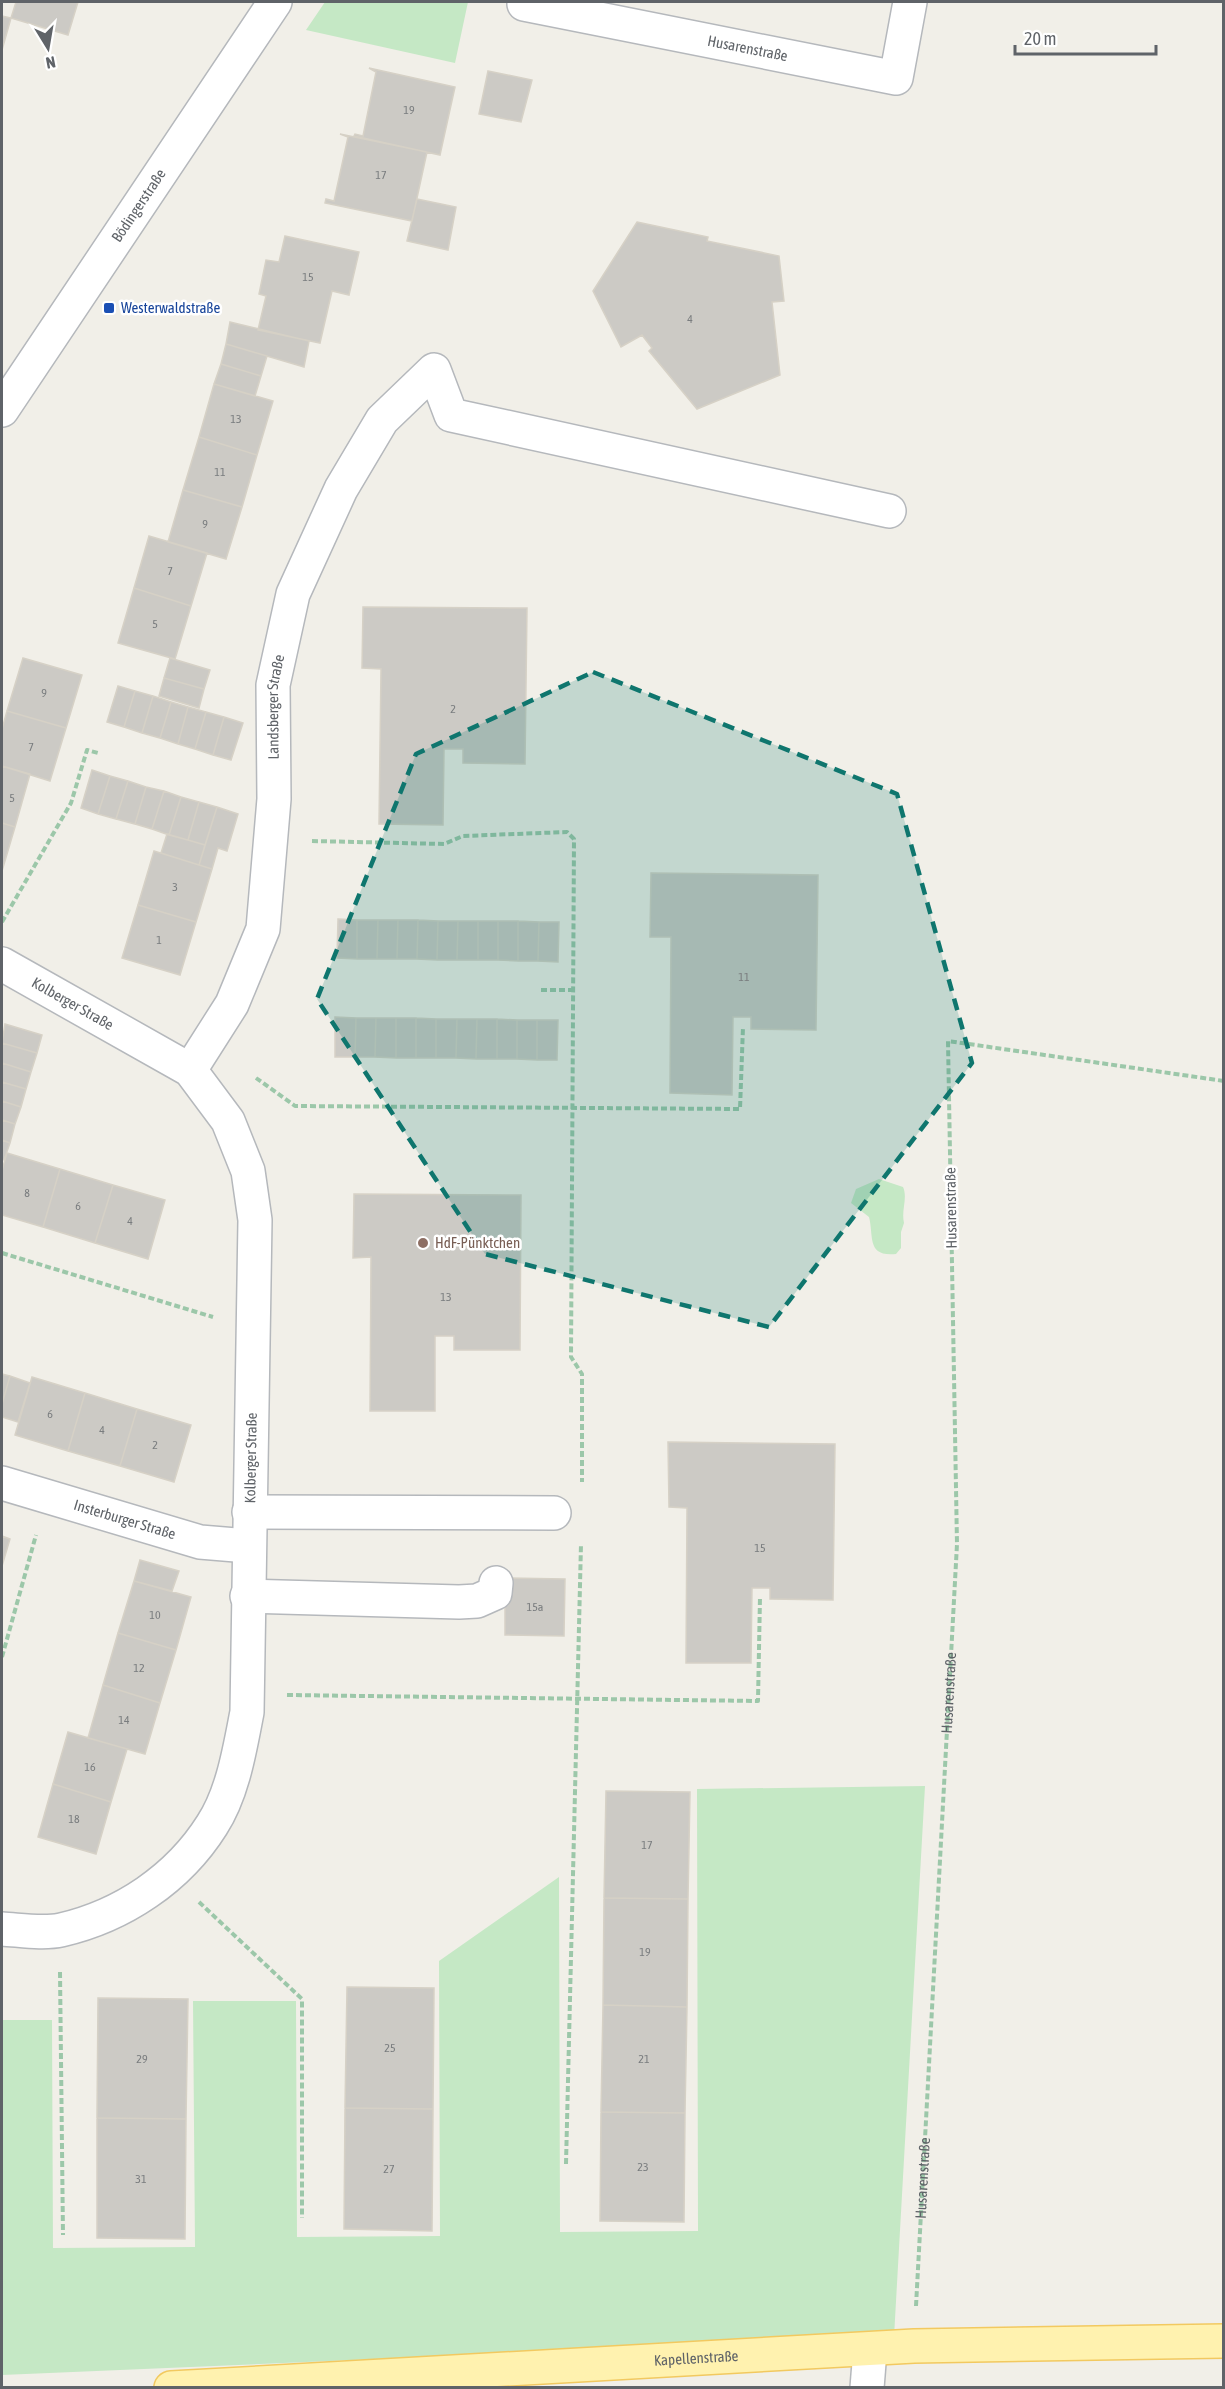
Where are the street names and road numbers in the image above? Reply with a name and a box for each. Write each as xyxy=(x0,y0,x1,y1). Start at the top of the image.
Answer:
street label: Husarenstraße xyxy=(706,32,789,64)
street label: Bödingerstraße xyxy=(108,165,169,245)
street label: Landsberger Straße xyxy=(264,653,287,760)
street label: Kolberger Straße xyxy=(29,974,117,1033)
street label: Husarenstraße xyxy=(941,1167,960,1249)
street label: Kolberger Straße xyxy=(241,1412,260,1504)
street label: Insterburger Straße xyxy=(72,1496,178,1542)
street label: Husarenstraße xyxy=(938,1652,959,1734)
street label: Husarenstraße xyxy=(912,2137,933,2219)
street label: Kapellenstraße xyxy=(653,2347,739,2369)

